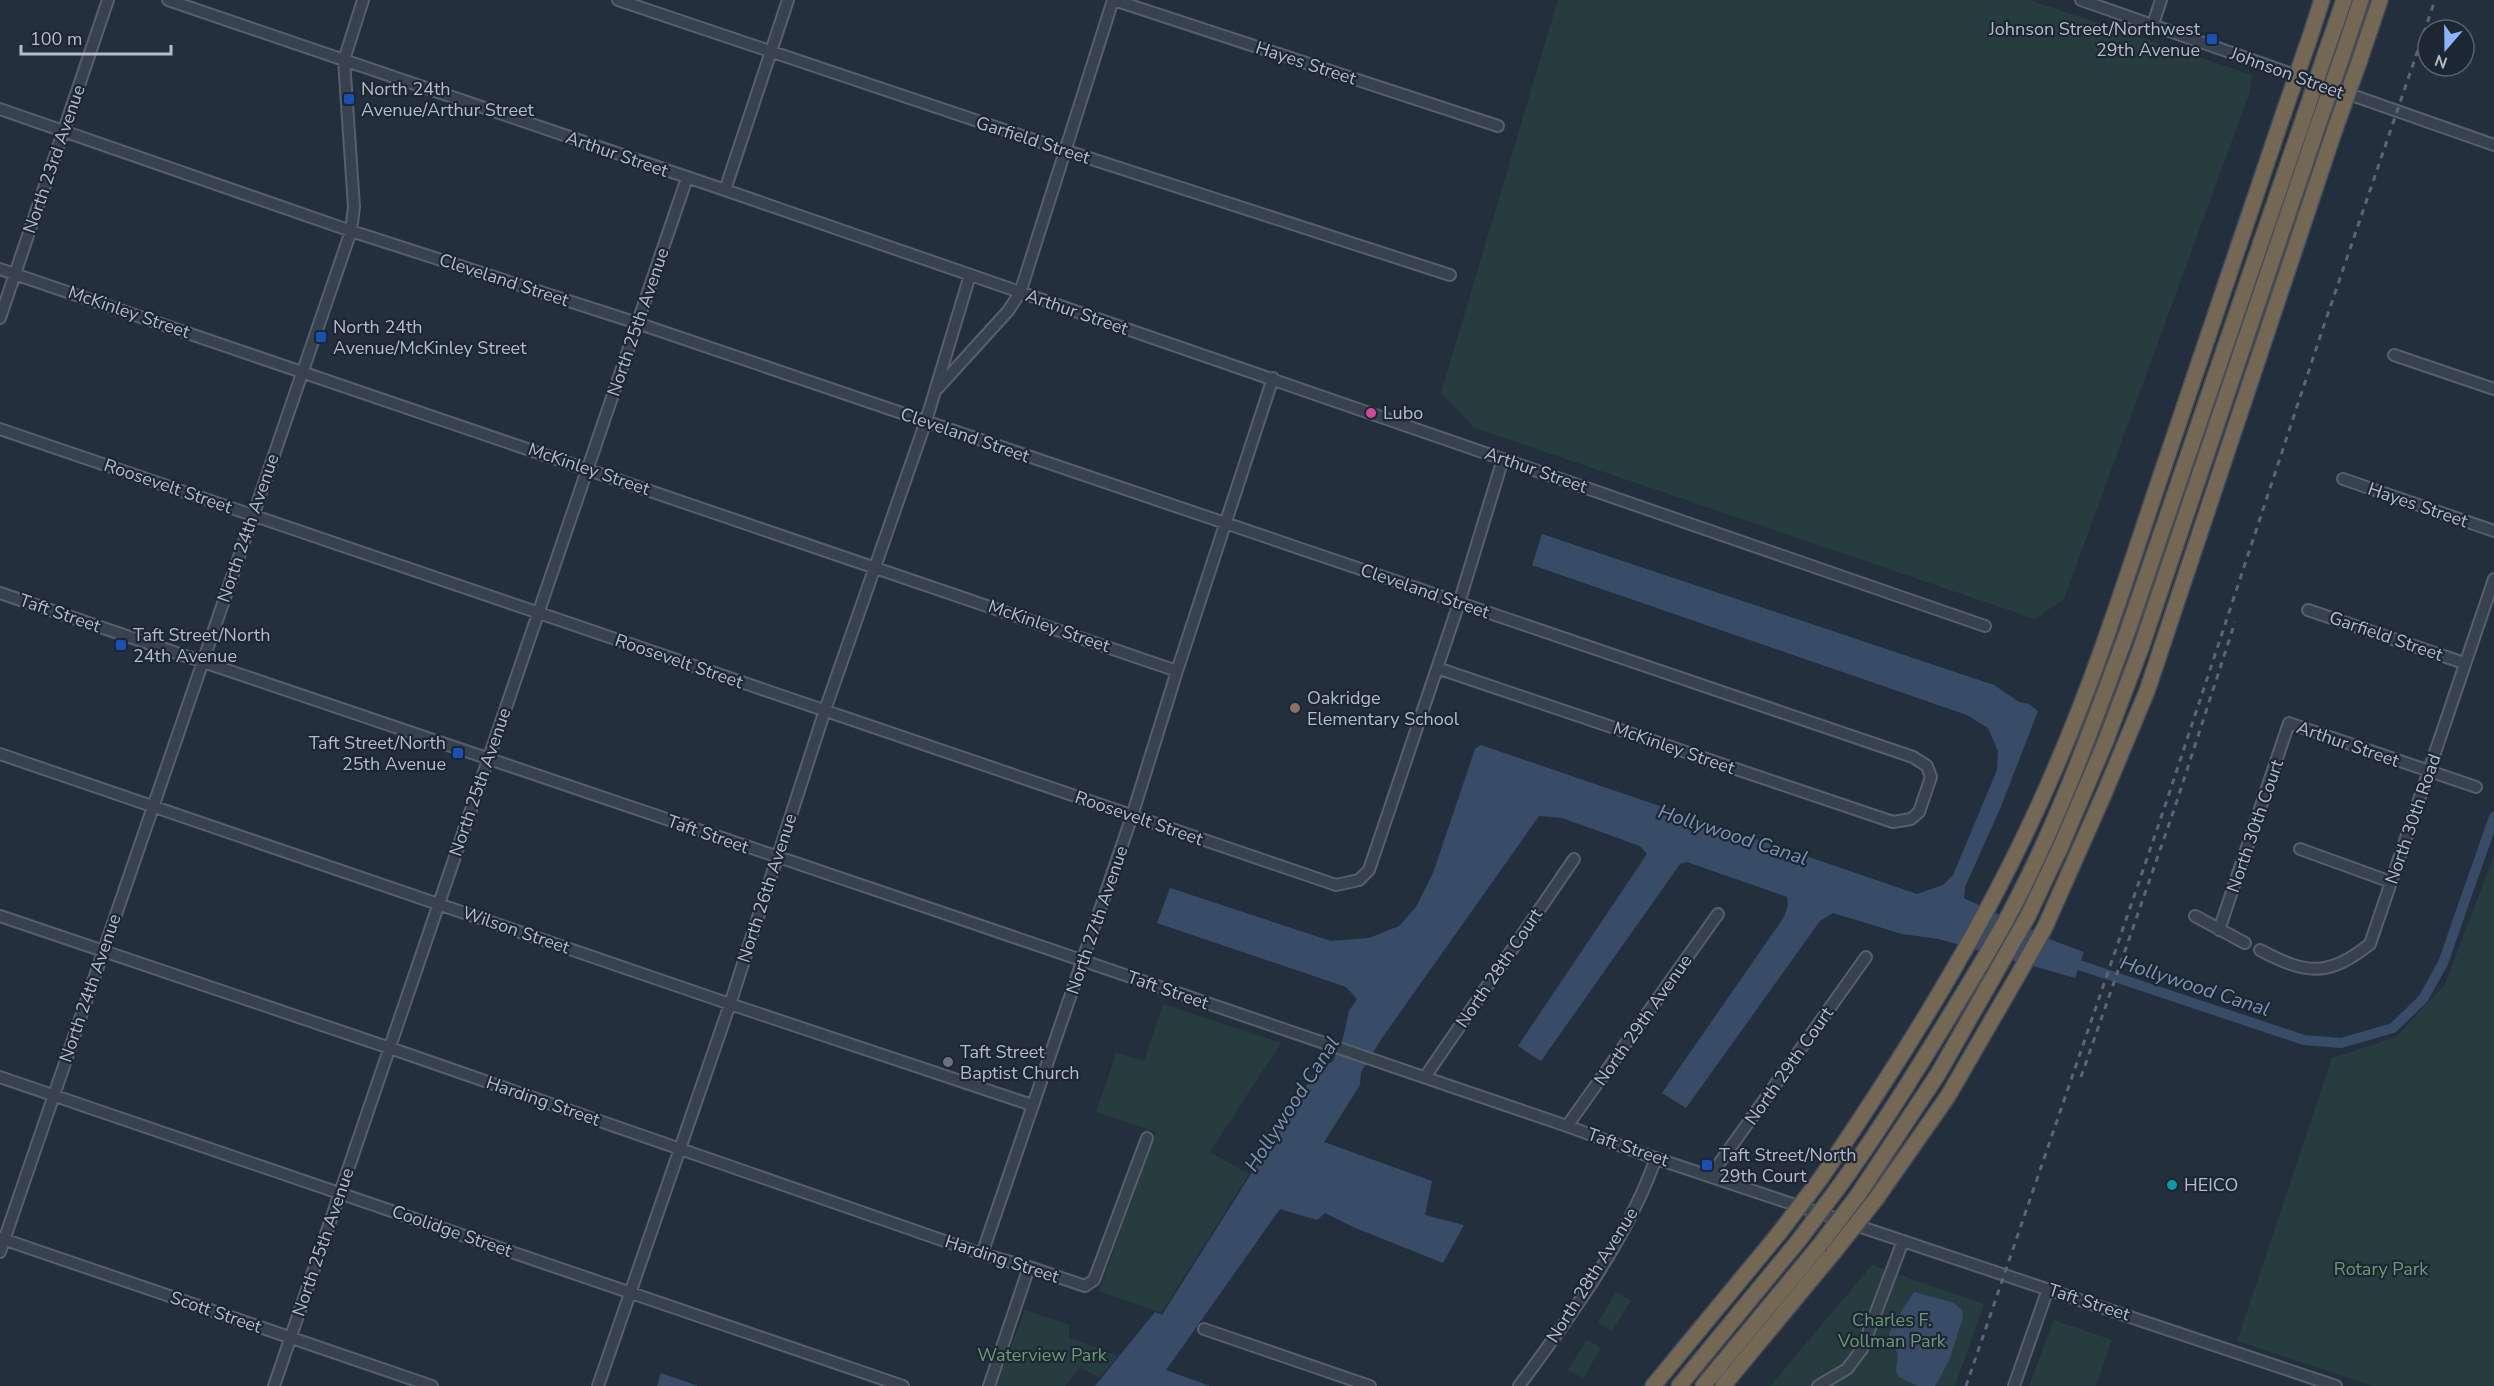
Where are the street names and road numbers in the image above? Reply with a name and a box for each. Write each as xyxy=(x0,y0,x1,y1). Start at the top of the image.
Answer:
street label: Hayes Street xyxy=(1253,35,1360,91)
street label: Johnson Street xyxy=(2226,41,2348,105)
street label: North 23rd Avenue xyxy=(17,81,91,237)
street label: Garfield Street xyxy=(973,110,1094,170)
street label: Arthur Street xyxy=(563,125,672,183)
street label: North 25th Avenue xyxy=(601,245,675,399)
street label: Cleveland Street xyxy=(436,248,572,312)
street label: McKinley Street xyxy=(65,280,194,344)
street label: Arthur Street xyxy=(1023,283,1132,341)
street label: Cleveland Street xyxy=(897,402,1033,469)
street label: McKinley Street xyxy=(525,437,654,501)
street label: Arthur Street xyxy=(1482,441,1591,499)
street label: North 24th Avenue xyxy=(211,451,285,605)
street label: Roosevelt Street xyxy=(101,453,236,519)
street label: Hayes Street xyxy=(2365,477,2472,534)
street label: Cleveland Street xyxy=(1357,558,1493,625)
street label: Taft Street xyxy=(16,588,105,638)
street label: McKinley Street xyxy=(985,594,1114,658)
street label: Garfield Street xyxy=(2326,605,2447,667)
street label: Roosevelt Street xyxy=(612,628,747,694)
street label: North 25th Avenue xyxy=(443,705,517,859)
street label: Arthur Street xyxy=(2294,715,2403,773)
street label: McKinley Street xyxy=(1610,716,1739,780)
street label: North 30th Road xyxy=(2380,751,2446,887)
street label: North 30th Court xyxy=(2221,756,2289,896)
street label: Roosevelt Street xyxy=(1072,785,1207,851)
street label: Taft Street xyxy=(664,809,753,859)
street label: North 26th Avenue xyxy=(732,810,802,966)
street label: North 27th Avenue xyxy=(1060,843,1134,997)
street label: Wilson Street xyxy=(459,900,573,960)
street label: North 28th Court xyxy=(1450,903,1548,1032)
street label: North 24th Avenue xyxy=(53,911,127,1065)
street label: North 29th Avenue xyxy=(1589,949,1697,1091)
street label: Taft Street xyxy=(1124,965,1213,1015)
street label: North 29th Court xyxy=(1739,1002,1839,1130)
street label: Harding Street xyxy=(483,1070,604,1132)
street label: Taft Street xyxy=(1584,1122,1673,1172)
street label: North 25th Avenue xyxy=(286,1165,360,1319)
street label: Coolidge Street xyxy=(389,1199,516,1263)
street label: North 28th Avenue xyxy=(1541,1203,1643,1347)
street label: Harding Street xyxy=(942,1229,1063,1289)
street label: Taft Street xyxy=(2045,1278,2134,1327)
street label: Scott Street xyxy=(167,1285,266,1339)

